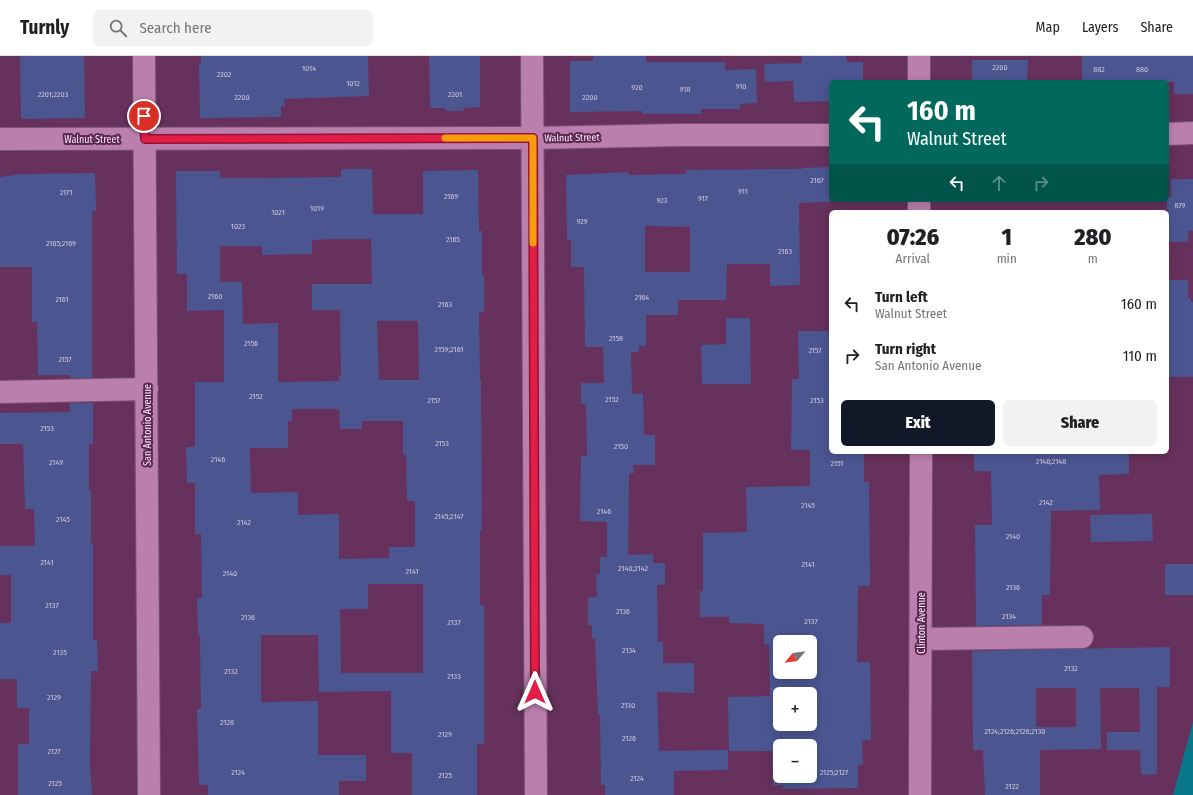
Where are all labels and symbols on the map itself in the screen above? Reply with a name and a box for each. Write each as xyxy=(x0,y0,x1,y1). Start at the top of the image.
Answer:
house number: 2200 xyxy=(992,63,1008,72)
house number: 1014 xyxy=(302,64,316,73)
house number: 882 xyxy=(1093,65,1105,74)
house number: 880 xyxy=(1136,65,1148,74)
house number: 2202 xyxy=(217,70,232,79)
house number: 1012 xyxy=(346,79,360,88)
house number: 910 xyxy=(735,82,747,91)
house number: 920 xyxy=(631,83,643,92)
house number: 918 xyxy=(680,85,690,94)
house number: 2201;2203 xyxy=(38,90,69,99)
house number: 2201 xyxy=(448,90,462,99)
house number: 2200 xyxy=(234,93,250,102)
house number: 2200 xyxy=(582,93,598,102)
pin xyxy=(127,99,161,133)
street label: Walnut Street xyxy=(544,132,601,144)
street label: Walnut Street xyxy=(64,134,120,146)
house number: 2167 xyxy=(810,176,825,185)
house number: 911 xyxy=(738,187,748,196)
house number: 2171 xyxy=(60,188,72,197)
house number: 2169 xyxy=(444,192,458,201)
house number: 917 xyxy=(698,194,709,203)
house number: 923 xyxy=(657,196,668,205)
house number: 879 xyxy=(1175,201,1186,210)
house number: 1019 xyxy=(310,204,324,213)
house number: 1021 xyxy=(271,208,285,217)
house number: 929 xyxy=(576,217,588,226)
house number: 1023 xyxy=(231,222,246,231)
house number: 2165 xyxy=(446,235,460,244)
house number: 2165;2169 xyxy=(46,239,76,248)
house number: 2163 xyxy=(778,247,792,256)
house number: 2160 xyxy=(208,292,222,301)
house number: 2164 xyxy=(635,293,649,302)
house number: 2161 xyxy=(55,295,69,304)
house number: 2163 xyxy=(438,300,452,309)
house number: 2158 xyxy=(609,334,623,343)
house number: 2156 xyxy=(244,339,258,348)
house number: 2159;2161 xyxy=(435,345,463,354)
house number: 2157 xyxy=(808,346,822,355)
house number: 2157 xyxy=(58,355,72,364)
street label: San Antonio Avenue xyxy=(142,384,154,466)
house number: 2152 xyxy=(249,392,263,401)
house number: 2152 xyxy=(605,395,619,404)
house number: 2157 xyxy=(427,396,441,405)
house number: 2153 xyxy=(810,396,824,405)
house number: 2153 xyxy=(40,424,54,433)
house number: 2153 xyxy=(435,439,449,448)
house number: 2150 xyxy=(614,442,628,451)
house number: 2146 xyxy=(211,455,225,464)
house number: 2146;2148 xyxy=(1036,457,1066,466)
house number: 2149 xyxy=(49,458,63,467)
house number: 2151 xyxy=(831,459,843,468)
house number: 2142 xyxy=(1039,498,1053,507)
house number: 2145 xyxy=(801,501,815,510)
house number: 2146 xyxy=(597,507,611,516)
house number: 2145;2147 xyxy=(434,512,464,521)
house number: 2145 xyxy=(56,515,70,524)
house number: 2142 xyxy=(237,518,251,527)
house number: 2140 xyxy=(1006,532,1020,541)
house number: 2141 xyxy=(40,558,54,567)
house number: 2141 xyxy=(801,560,815,569)
house number: 2140;2142 xyxy=(618,564,648,573)
house number: 2141 xyxy=(405,567,419,576)
house number: 2140 xyxy=(223,569,237,578)
house number: 2136 xyxy=(1006,583,1020,592)
street label: Clinton Avenue xyxy=(916,592,928,654)
house number: 2137 xyxy=(45,601,59,610)
house number: 2136 xyxy=(616,607,630,616)
house number: 2134 xyxy=(1002,612,1016,621)
house number: 2136 xyxy=(241,613,255,622)
house number: 2137 xyxy=(804,617,818,626)
house number: 2137 xyxy=(447,618,461,627)
north arrow xyxy=(773,635,817,679)
house number: 2134 xyxy=(622,646,636,655)
house number: 2135 xyxy=(53,648,67,657)
house number: 2132 xyxy=(1064,664,1078,673)
house number: 2132 xyxy=(224,667,238,676)
position arrow xyxy=(514,671,556,713)
house number: 2133 xyxy=(447,672,461,681)
house number: 2129 xyxy=(47,693,61,702)
house number: 2130 xyxy=(621,701,635,710)
house number: 2128 xyxy=(220,718,234,727)
house number: 2124;2126;2128;2130 xyxy=(984,727,1046,736)
house number: 2129 xyxy=(438,730,452,739)
house number: 2126 xyxy=(622,734,636,743)
house number: 2127 xyxy=(47,747,61,756)
house number: 2124 xyxy=(231,768,245,777)
house number: 2125;2127 xyxy=(820,768,849,777)
house number: 2125 xyxy=(438,771,452,780)
house number: 2124 xyxy=(630,774,644,783)
house number: 2125 xyxy=(48,779,62,788)
house number: 2122 xyxy=(1005,782,1019,791)

